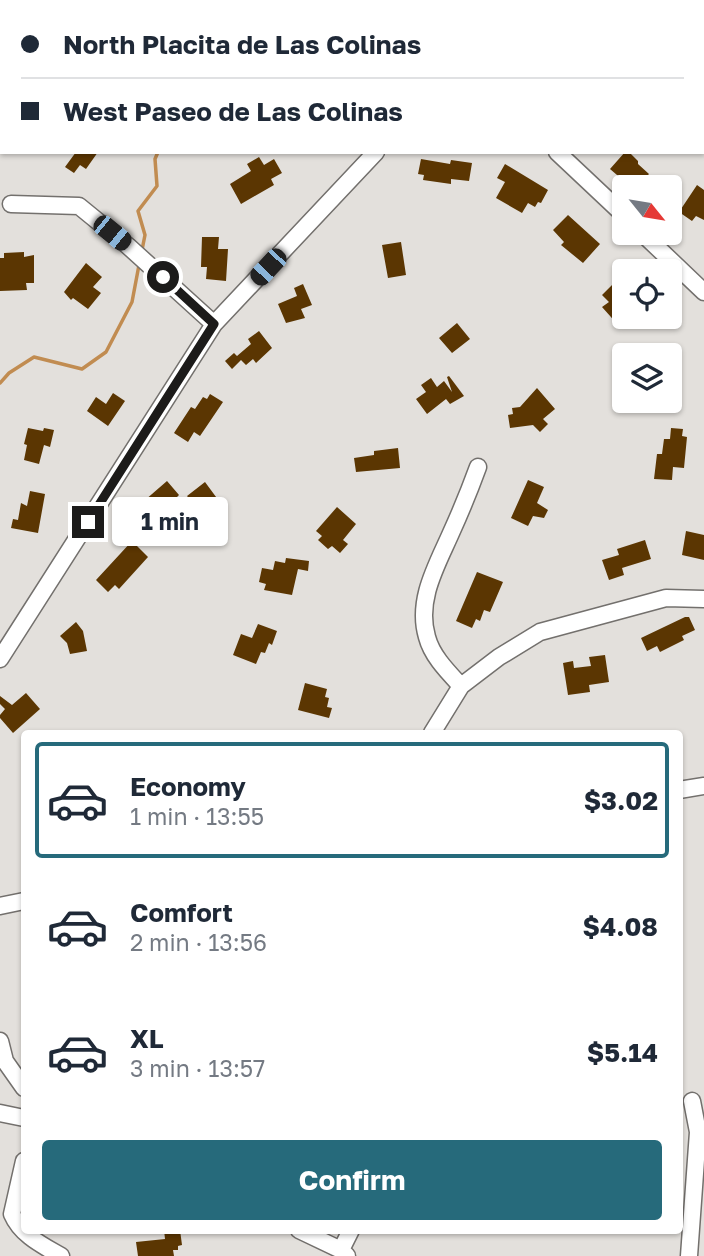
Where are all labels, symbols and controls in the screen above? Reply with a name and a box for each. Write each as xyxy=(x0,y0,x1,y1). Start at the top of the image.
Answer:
text: North Placita de Las Colinas xyxy=(63,29,421,60)
text: West Paseo de Las Colinas xyxy=(63,96,403,127)
north arrow xyxy=(612,175,682,245)
map controls xyxy=(612,175,682,413)
car xyxy=(90,212,135,254)
car xyxy=(246,244,291,290)
button: locate xyxy=(612,259,682,329)
route start xyxy=(147,261,179,293)
button: layers xyxy=(612,343,682,413)
callout: 1 min xyxy=(112,498,228,546)
route end xyxy=(72,506,104,538)
text: 1 min xyxy=(141,507,199,535)
icon: car xyxy=(46,769,109,832)
text: Economy xyxy=(130,771,246,802)
text: $3.02 xyxy=(584,785,658,816)
text: 1 min · 13:55 xyxy=(130,802,264,830)
icon: car xyxy=(46,895,109,958)
text: Comfort xyxy=(130,897,233,928)
text: $4.08 xyxy=(582,911,658,942)
text: 2 min · 13:56 xyxy=(130,928,267,956)
icon: car xyxy=(46,1021,109,1084)
text: XL xyxy=(130,1023,164,1054)
text: $5.14 xyxy=(587,1037,658,1068)
text: 3 min · 13:57 xyxy=(130,1054,265,1082)
button: Confirm xyxy=(42,1140,662,1220)

